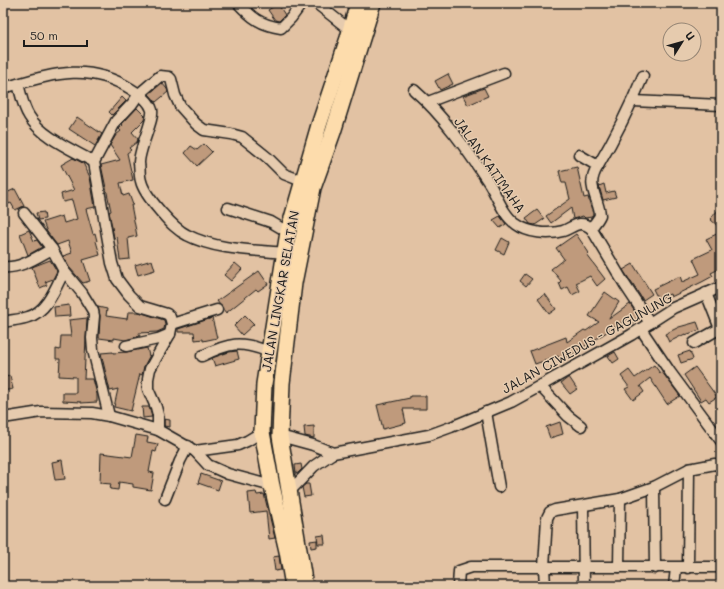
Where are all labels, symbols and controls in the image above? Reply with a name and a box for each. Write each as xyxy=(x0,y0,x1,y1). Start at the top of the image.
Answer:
scale bar xyxy=(24,22,87,48)
north arrow xyxy=(662,22,702,62)
text: 50 m xyxy=(30,27,58,43)
text: U xyxy=(682,28,699,43)
street label: JALAN KATIMAHA xyxy=(451,113,530,216)
street label: JALAN LINGKAR SELATAN xyxy=(257,209,302,373)
street label: JALAN CIWEDUS - GAGUNUNG xyxy=(498,288,675,397)

